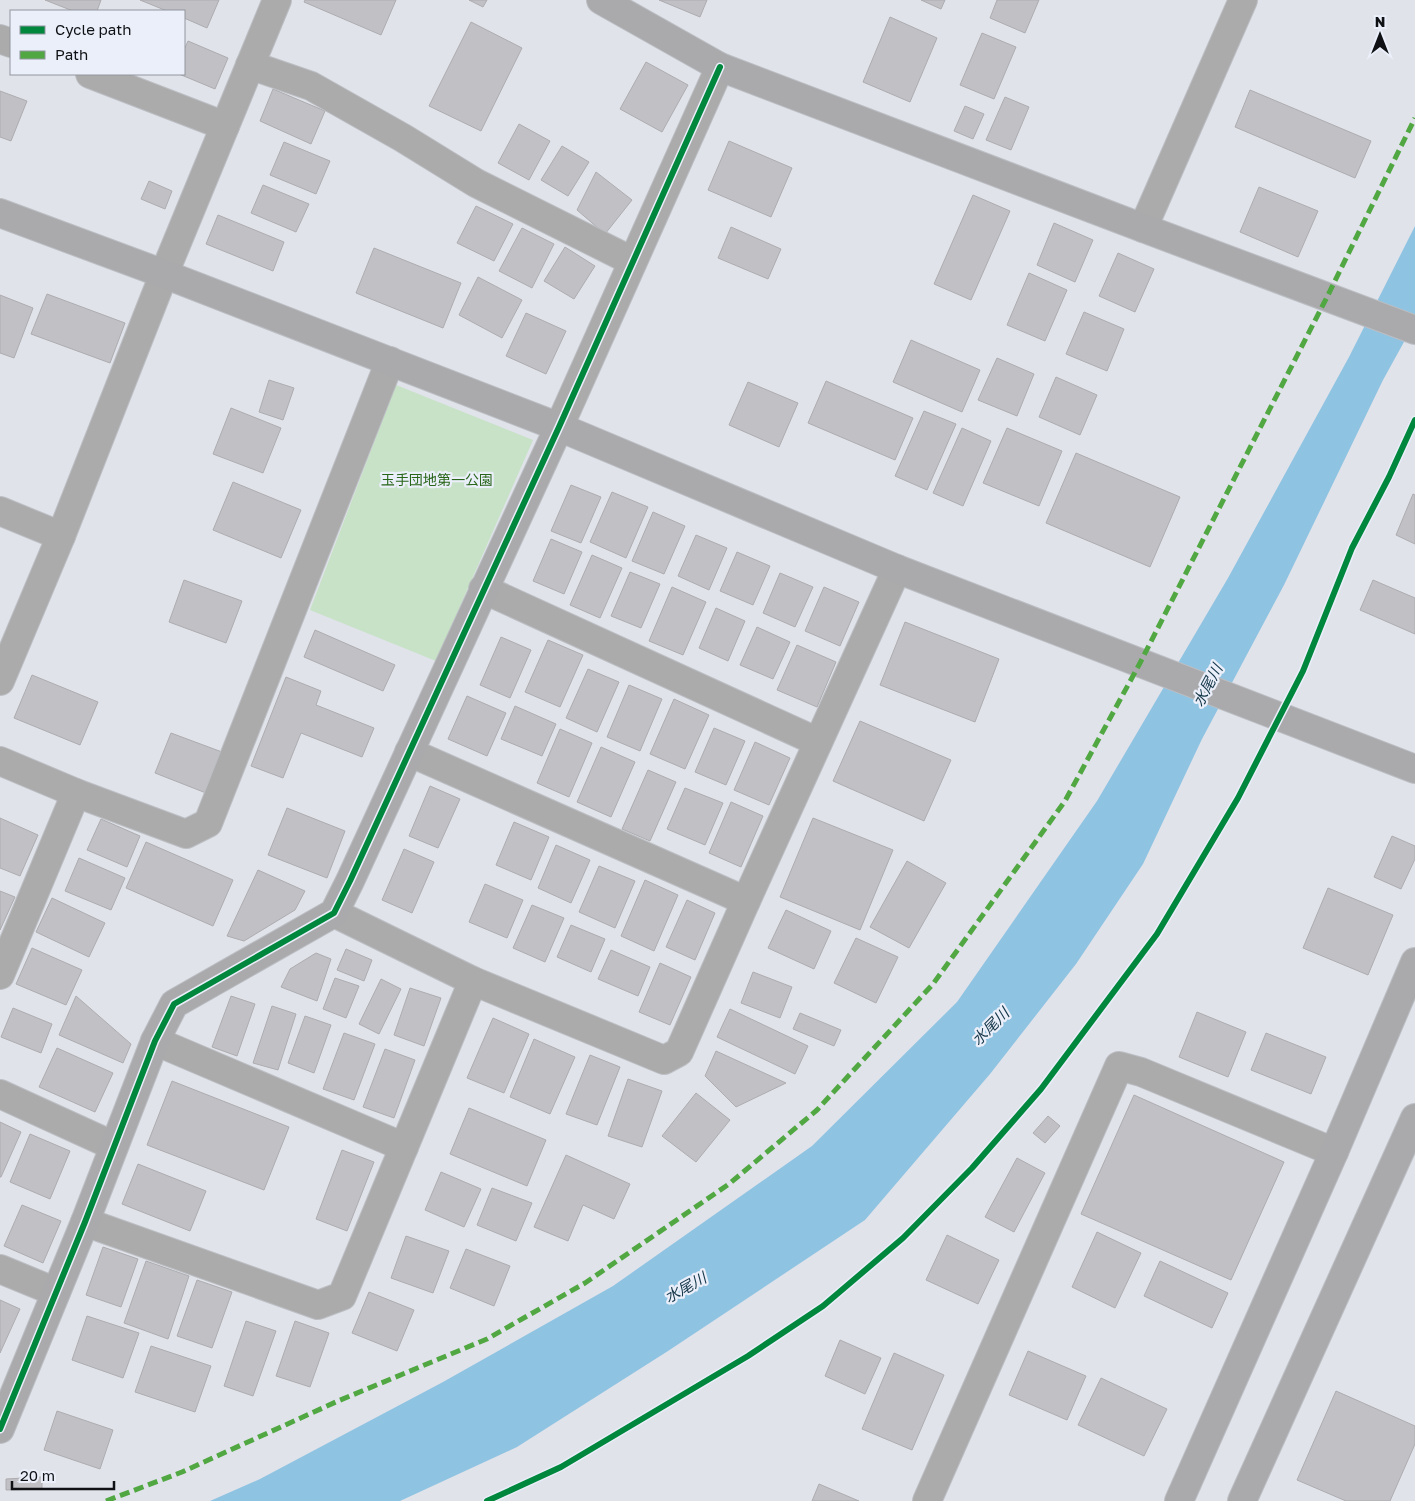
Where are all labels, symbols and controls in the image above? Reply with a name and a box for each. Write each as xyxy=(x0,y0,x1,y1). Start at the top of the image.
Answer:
legend xyxy=(10,10,185,75)
north arrow xyxy=(1355,10,1405,60)
text: N xyxy=(1375,13,1385,30)
text: Cycle path xyxy=(55,20,131,38)
text: Path xyxy=(55,45,88,63)
park label: 玉手団地第一公園 xyxy=(381,471,493,488)
water label: 水尾川 xyxy=(1188,659,1226,709)
water label: 水尾川 xyxy=(968,1002,1014,1048)
water label: 水尾川 xyxy=(661,1267,711,1306)
scale bar xyxy=(12,1458,115,1490)
text: 20 m xyxy=(20,1466,55,1484)

